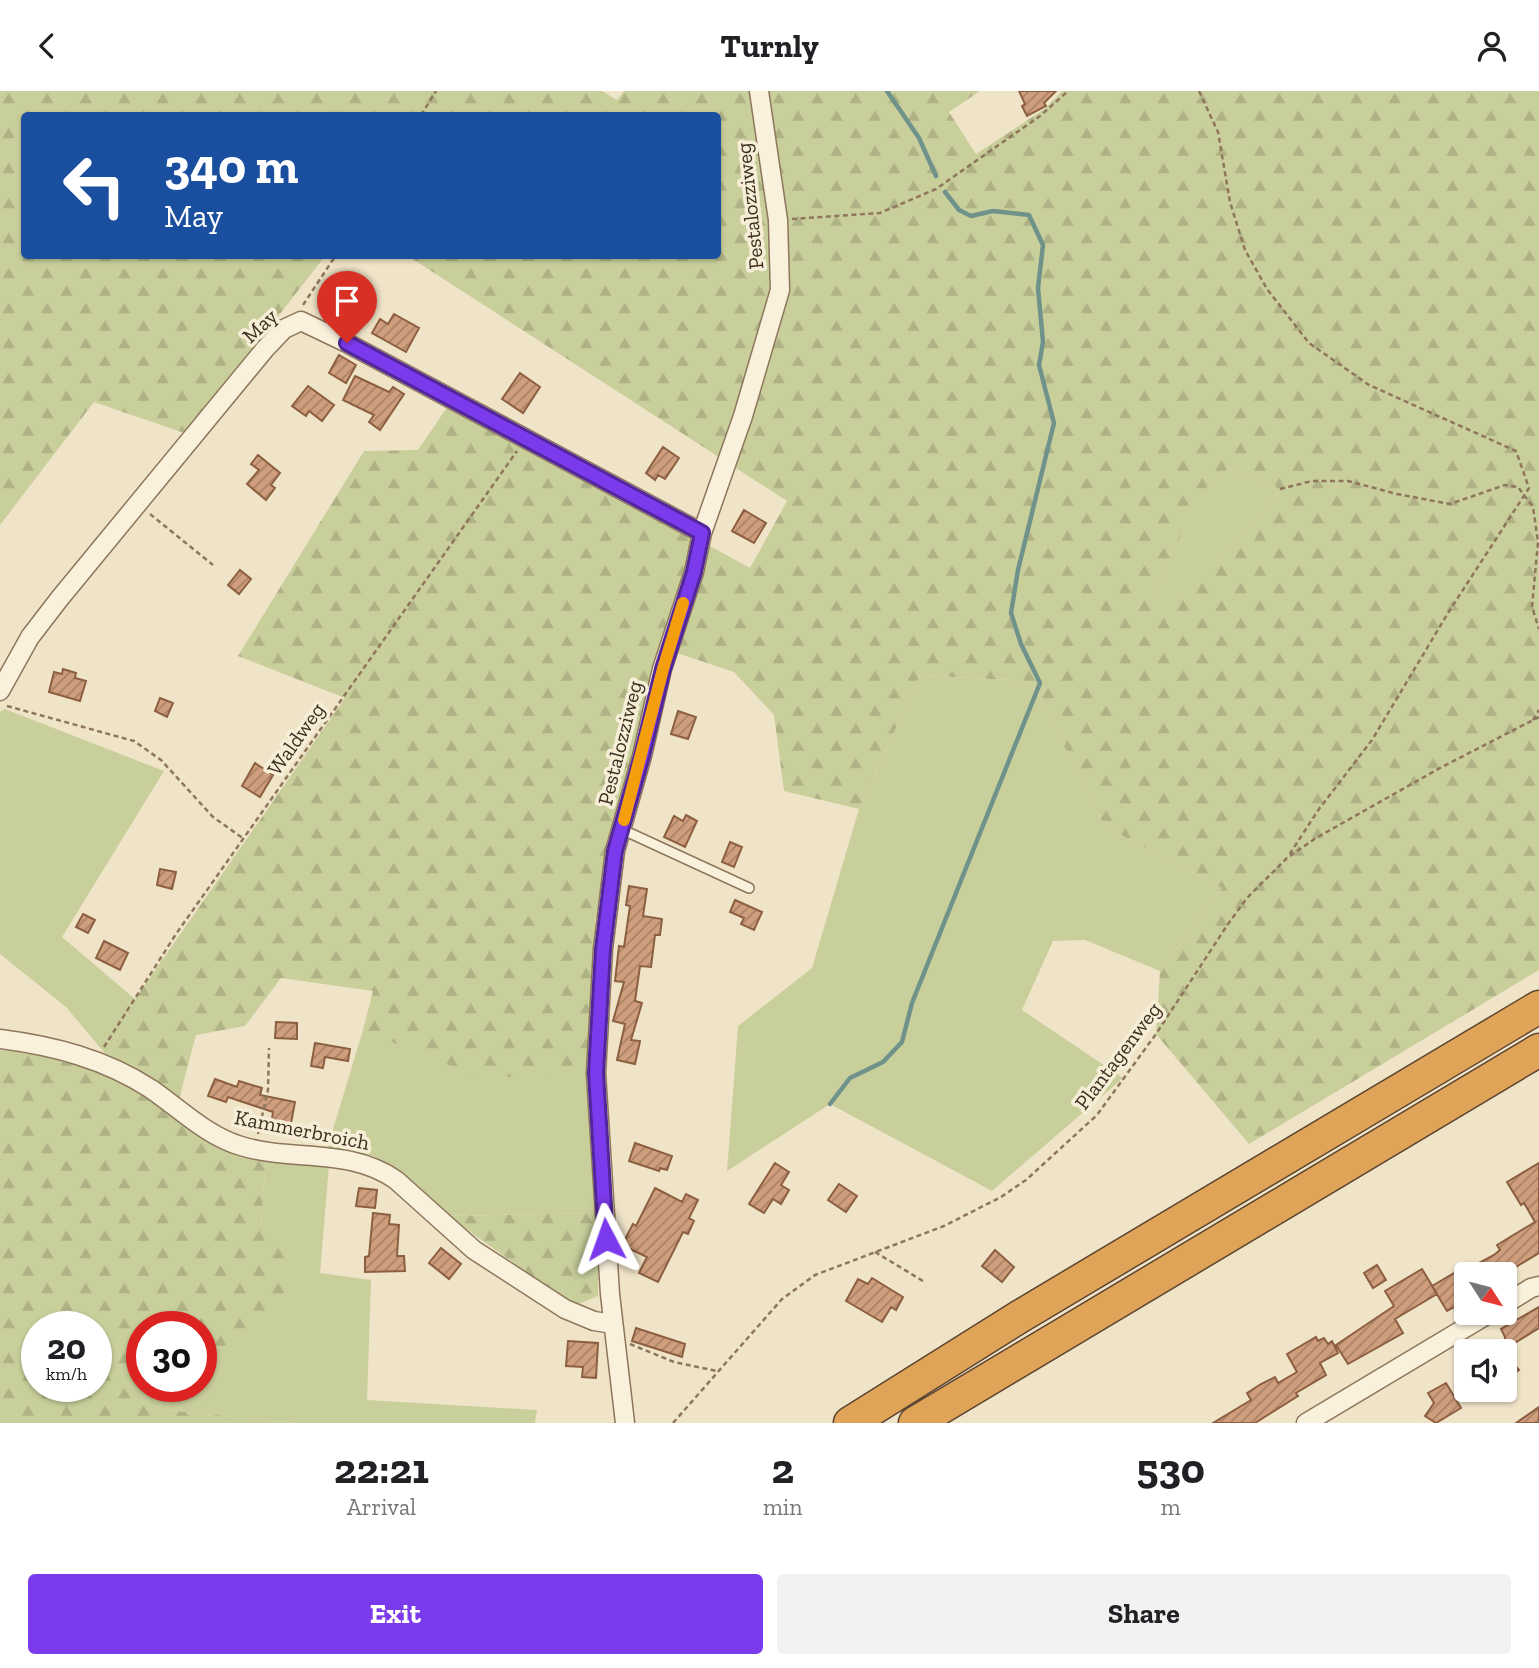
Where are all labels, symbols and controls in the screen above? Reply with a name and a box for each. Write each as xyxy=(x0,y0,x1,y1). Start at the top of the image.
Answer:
icon: back xyxy=(28,27,66,65)
text: Turnly xyxy=(720,27,819,65)
icon: person xyxy=(1473,27,1511,65)
text: 340 m xyxy=(164,137,298,196)
icon: left xyxy=(49,140,140,231)
street label: Pestalozziweg xyxy=(730,141,769,271)
text: May xyxy=(164,197,223,235)
pin xyxy=(317,271,377,343)
icon: arrive xyxy=(328,282,366,320)
street label: May xyxy=(237,303,283,348)
street label: Pestalozziweg xyxy=(592,678,647,808)
street label: Waldweg xyxy=(262,697,330,780)
street label: Plantagenweg xyxy=(1069,997,1166,1114)
street label: Kammerbroich xyxy=(233,1104,372,1155)
position arrow xyxy=(569,1202,643,1276)
north arrow xyxy=(1454,1262,1517,1325)
map controls xyxy=(1454,1262,1517,1402)
speed limit sign: 30 xyxy=(126,1311,217,1402)
text: 20 xyxy=(47,1326,86,1368)
button: sound xyxy=(1454,1339,1517,1402)
text: km/h xyxy=(46,1363,87,1385)
text: 22:21 xyxy=(334,1443,429,1494)
text: 2 xyxy=(771,1443,794,1494)
text: 530 xyxy=(1136,1443,1205,1494)
text: Arrival xyxy=(347,1493,416,1521)
text: min xyxy=(763,1493,802,1521)
text: m xyxy=(1161,1493,1181,1521)
button: Exit xyxy=(28,1574,763,1654)
button: Share xyxy=(777,1574,1511,1654)

